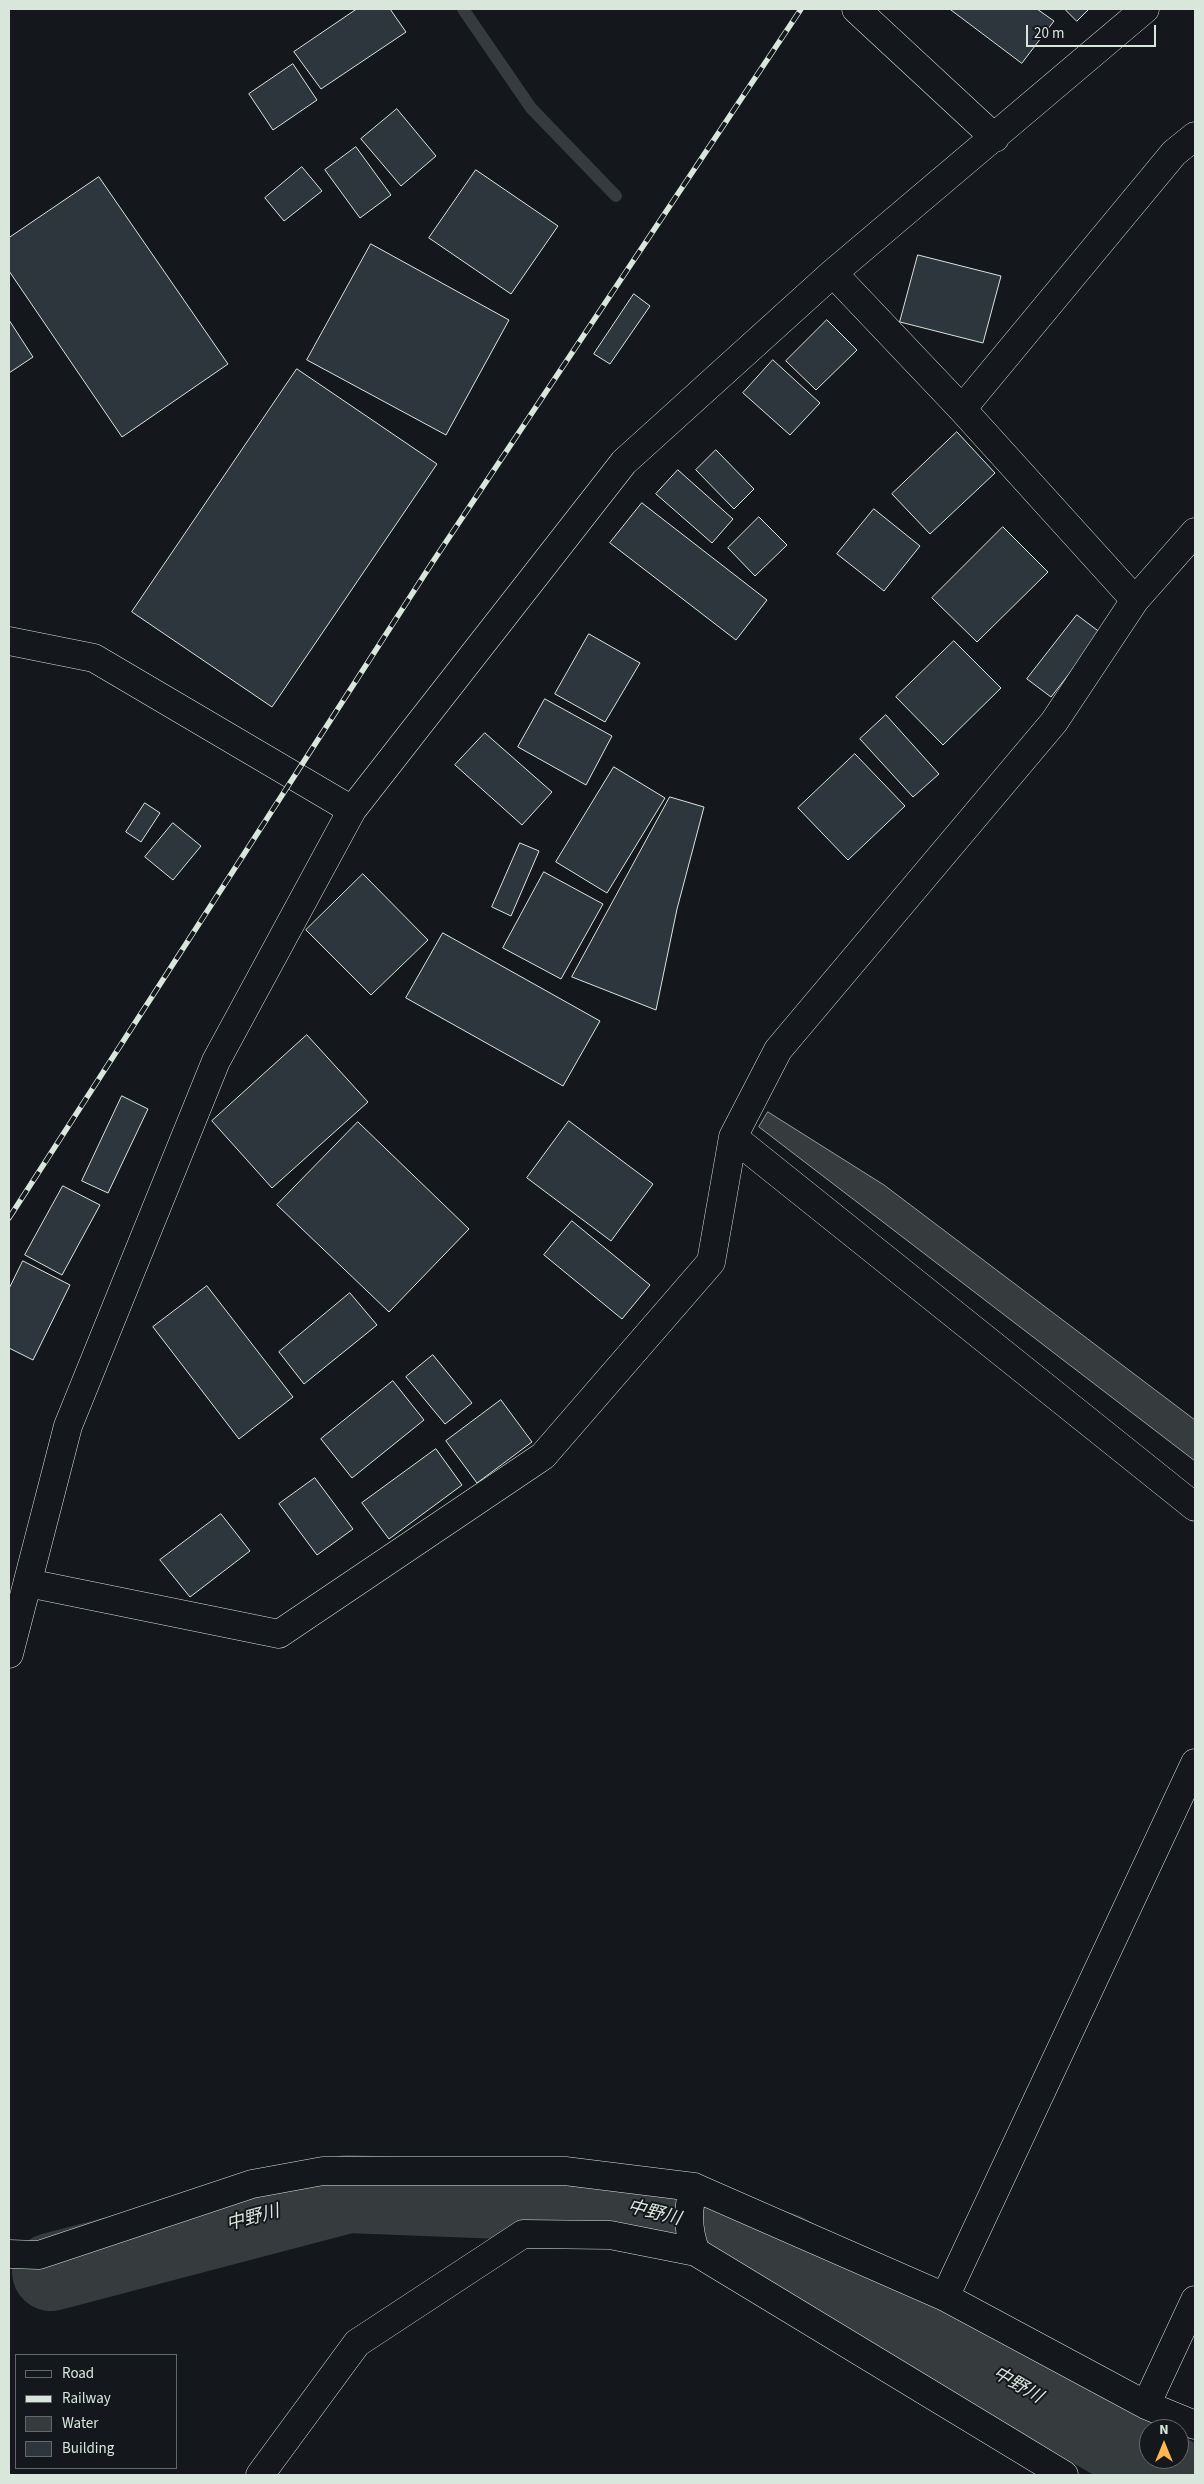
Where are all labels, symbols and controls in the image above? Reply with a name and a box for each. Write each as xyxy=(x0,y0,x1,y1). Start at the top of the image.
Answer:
scale bar xyxy=(1029,15,1159,47)
text: 20 m xyxy=(1034,23,1064,44)
water label: 中野川 xyxy=(625,2197,683,2231)
water label: 中野川 xyxy=(224,2202,282,2236)
legend xyxy=(15,2354,178,2469)
text: Road xyxy=(62,2363,94,2384)
water label: 中野川 xyxy=(988,2363,1046,2409)
text: Railway xyxy=(62,2388,111,2409)
text: Water xyxy=(62,2413,98,2434)
north arrow xyxy=(1139,2419,1189,2469)
text: N xyxy=(1159,2420,1169,2440)
text: Building xyxy=(62,2438,114,2459)

